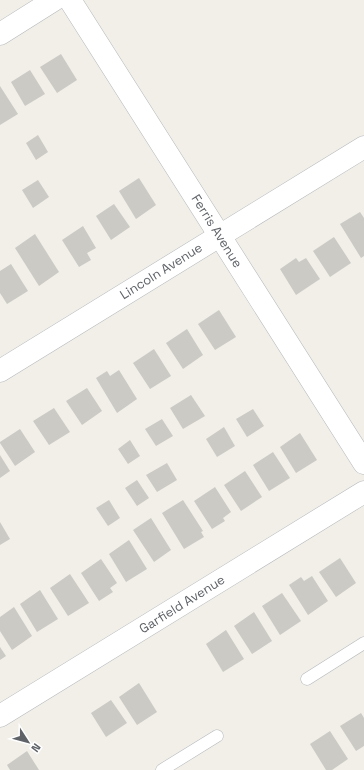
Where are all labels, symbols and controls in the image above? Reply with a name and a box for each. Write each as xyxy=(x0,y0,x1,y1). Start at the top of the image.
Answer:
street label: Ferris Avenue xyxy=(188,191,246,271)
street label: Lincoln Avenue xyxy=(117,239,205,303)
street label: Garfield Avenue xyxy=(136,571,228,637)
north arrow xyxy=(8,722,48,762)
text: N xyxy=(28,741,44,755)

